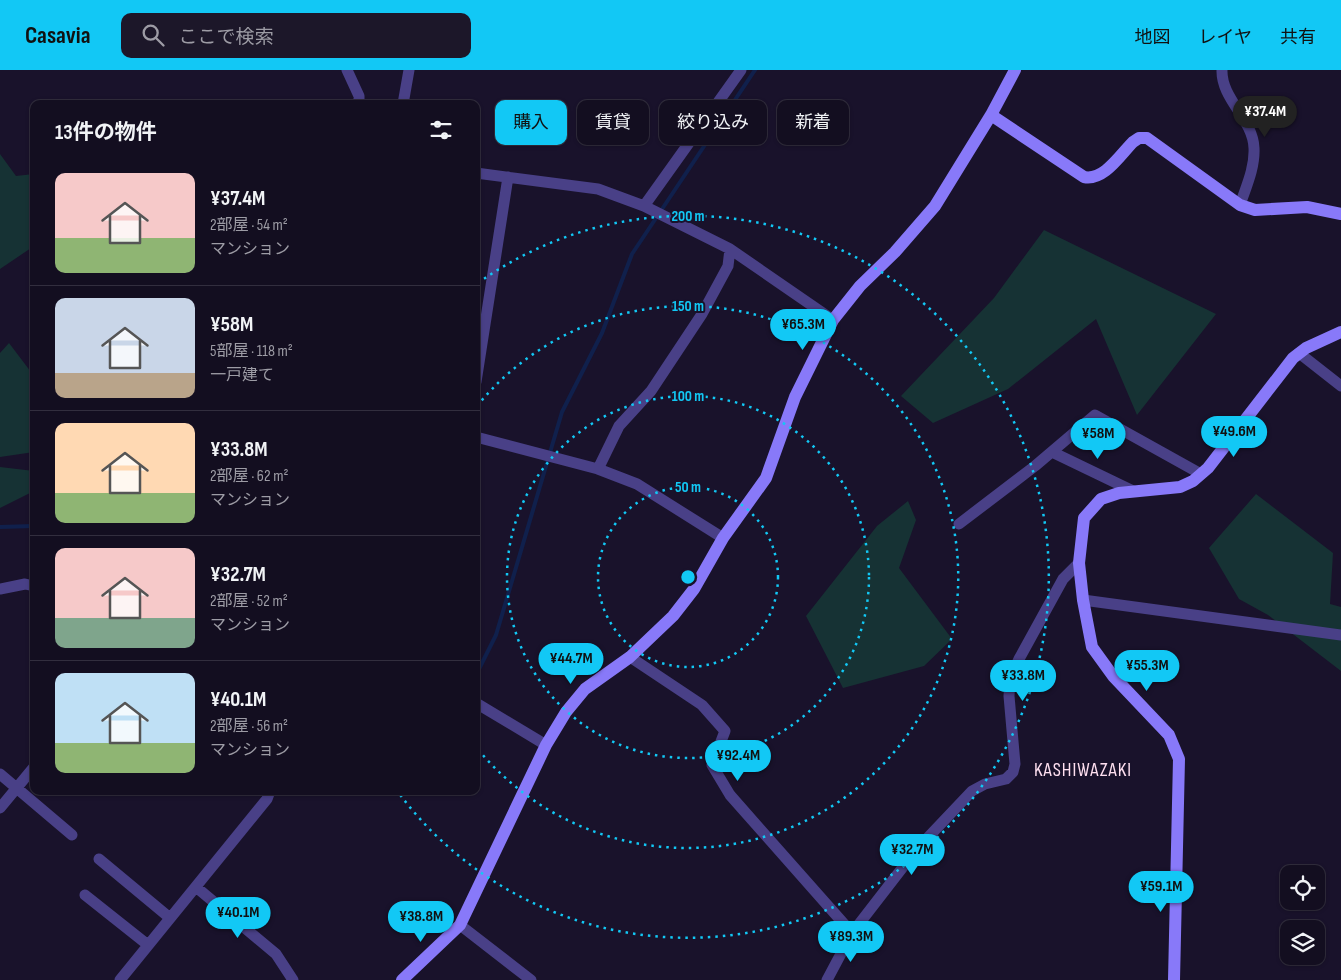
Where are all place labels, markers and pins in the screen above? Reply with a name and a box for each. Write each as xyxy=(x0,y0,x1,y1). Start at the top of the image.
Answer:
pin: ¥37.4M xyxy=(1224,96,1306,138)
pin: ¥65.3M xyxy=(762,308,844,351)
pin: ¥49.6M xyxy=(1193,416,1275,458)
pin: ¥58M xyxy=(1068,418,1128,460)
centre of rings xyxy=(679,568,697,586)
pin: ¥44.7M xyxy=(530,642,612,685)
pin: ¥55.3M xyxy=(1106,650,1188,692)
pin: ¥33.8M xyxy=(982,660,1064,702)
pin: ¥92.4M xyxy=(697,740,779,782)
pin: ¥32.7M xyxy=(871,834,953,876)
pin: ¥59.1M xyxy=(1120,870,1202,913)
pin: ¥40.1M xyxy=(197,896,279,939)
pin: ¥38.8M xyxy=(380,900,462,943)
pin: ¥89.3M xyxy=(810,920,892,963)

